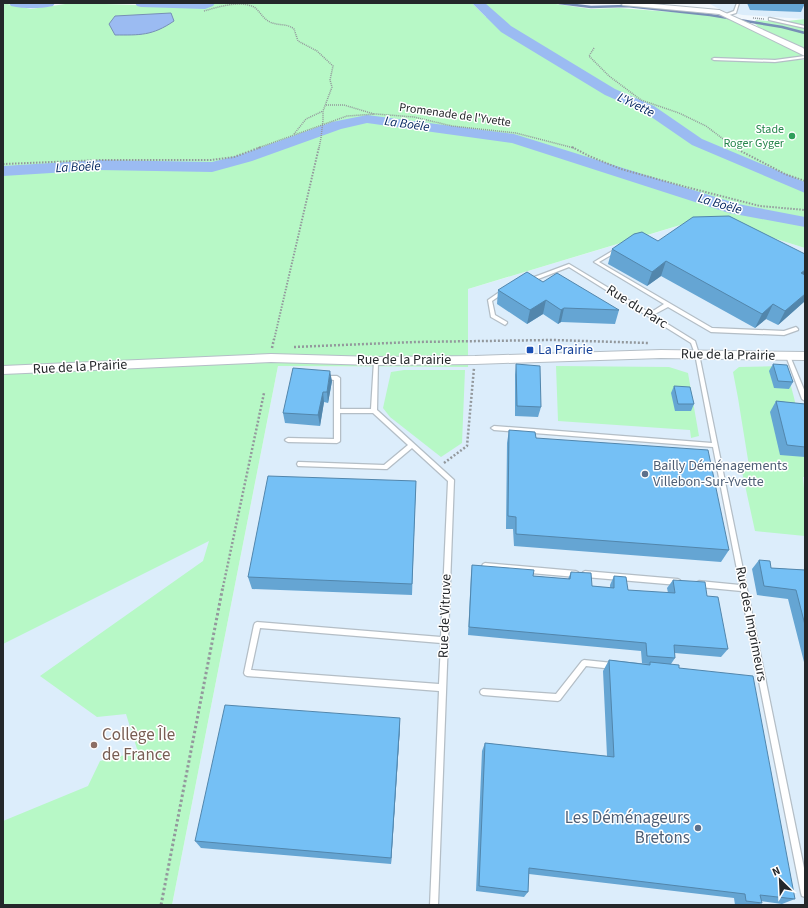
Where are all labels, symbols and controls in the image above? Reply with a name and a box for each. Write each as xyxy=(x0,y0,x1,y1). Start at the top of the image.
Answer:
water label: L'Yvette xyxy=(614,88,658,122)
street label: Promenade de l'Yvette xyxy=(398,99,512,131)
water label: La Boële xyxy=(383,112,431,136)
place label: Stade Roger Gyger xyxy=(723,121,785,152)
marker: Stade Roger Gyger xyxy=(787,131,797,141)
water label: La Boële xyxy=(55,157,101,177)
water label: La Boële xyxy=(696,189,744,219)
street label: Rue du Parc xyxy=(602,280,672,334)
place label: La Prairie xyxy=(538,340,593,360)
street label: Rue de la Prairie xyxy=(681,344,775,366)
marker: La Prairie xyxy=(525,345,535,355)
street label: Rue de la Prairie xyxy=(357,350,451,370)
street label: Rue de la Prairie xyxy=(32,355,128,379)
place label: Bailly Déménagements Villebon-Sur-Yvette xyxy=(653,456,788,492)
marker: Bailly Déménagements Villebon-Sur-Yvette xyxy=(640,469,650,479)
street label: Rue des Imprimeurs xyxy=(730,565,772,683)
street label: Rue de Vitruve xyxy=(434,574,456,658)
place label: Collège Île de France xyxy=(102,723,175,767)
marker: Collège Île de France xyxy=(89,740,99,750)
place label: Les Déménageurs Bretons xyxy=(565,806,690,850)
marker: Les Déménageurs Bretons xyxy=(693,823,703,833)
north arrow xyxy=(760,860,800,900)
text: N xyxy=(770,863,783,880)

